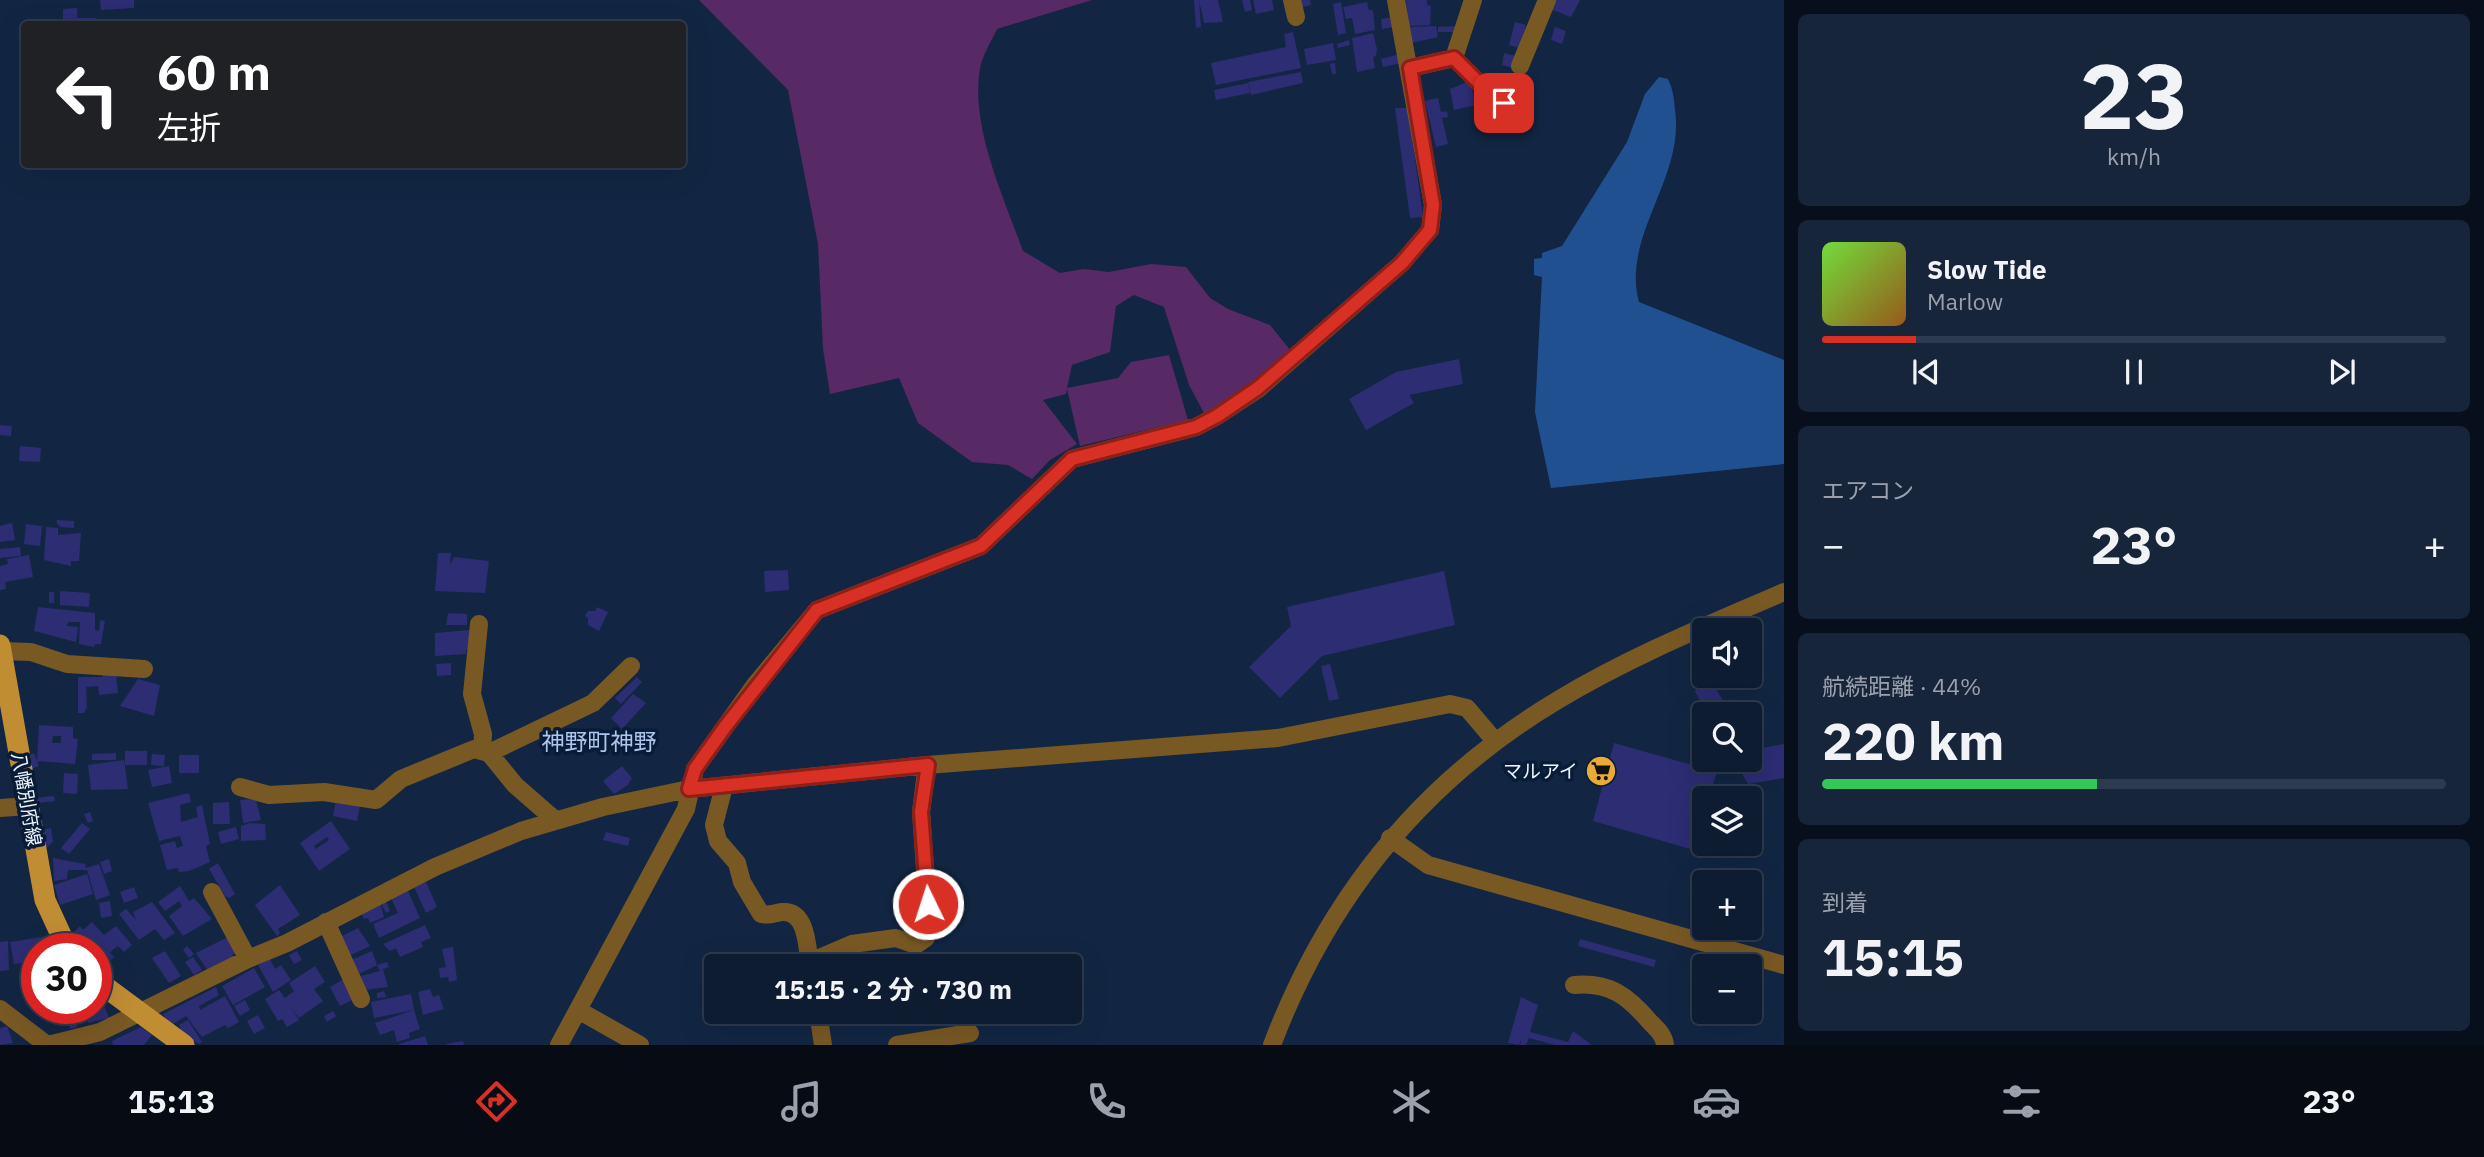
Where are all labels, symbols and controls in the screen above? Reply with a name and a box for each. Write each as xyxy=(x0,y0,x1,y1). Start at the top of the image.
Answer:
text: 23 xyxy=(2079,36,2189,154)
text: 60 m xyxy=(157,40,271,103)
icon: left xyxy=(42,49,133,140)
pin xyxy=(1474,73,1534,133)
icon: arrive xyxy=(1485,84,1523,122)
text: 左折 xyxy=(157,106,221,148)
text: km/h xyxy=(2107,141,2161,171)
text: Slow Tide xyxy=(1927,252,2047,286)
text: Marlow xyxy=(1927,286,2003,316)
icon: previous xyxy=(1907,353,1945,391)
icon: pause xyxy=(2115,353,2153,391)
icon: next xyxy=(2323,353,2361,391)
text: エアコン xyxy=(1822,475,1914,505)
text: 23° xyxy=(2091,511,2177,578)
text: − xyxy=(1822,520,1845,569)
text: + xyxy=(2423,520,2446,569)
map controls xyxy=(1692,618,1762,1024)
button: sound xyxy=(1692,618,1762,688)
text: 航続距離 · 44% xyxy=(1822,671,1981,701)
button: search xyxy=(1692,702,1762,772)
text: 220 km xyxy=(1822,707,2004,774)
district label: 神野町神野 xyxy=(542,726,657,756)
street label: 八幡別府線 xyxy=(7,750,47,848)
supermarket icon: マルアイ xyxy=(1584,754,1618,788)
place label: マルアイ xyxy=(1503,759,1578,783)
button: layers xyxy=(1692,786,1762,856)
position arrow xyxy=(891,867,965,941)
button: + xyxy=(1692,870,1762,940)
text: 到着 xyxy=(1822,887,1868,917)
text: 15:15 xyxy=(1822,923,1964,990)
speed limit sign: 30 xyxy=(21,933,112,1024)
button: − xyxy=(1692,954,1762,1024)
text: 15:15 · 2 分 · 730 m xyxy=(774,972,1012,1006)
icon: directions xyxy=(472,1077,521,1126)
icon: music xyxy=(777,1077,826,1126)
icon: phone xyxy=(1082,1077,1131,1126)
icon: climate xyxy=(1387,1077,1436,1126)
icon: car xyxy=(1692,1077,1741,1126)
icon: filters xyxy=(1997,1077,2046,1126)
text: 15:13 xyxy=(128,1080,215,1122)
text: 23° xyxy=(2302,1080,2356,1122)

